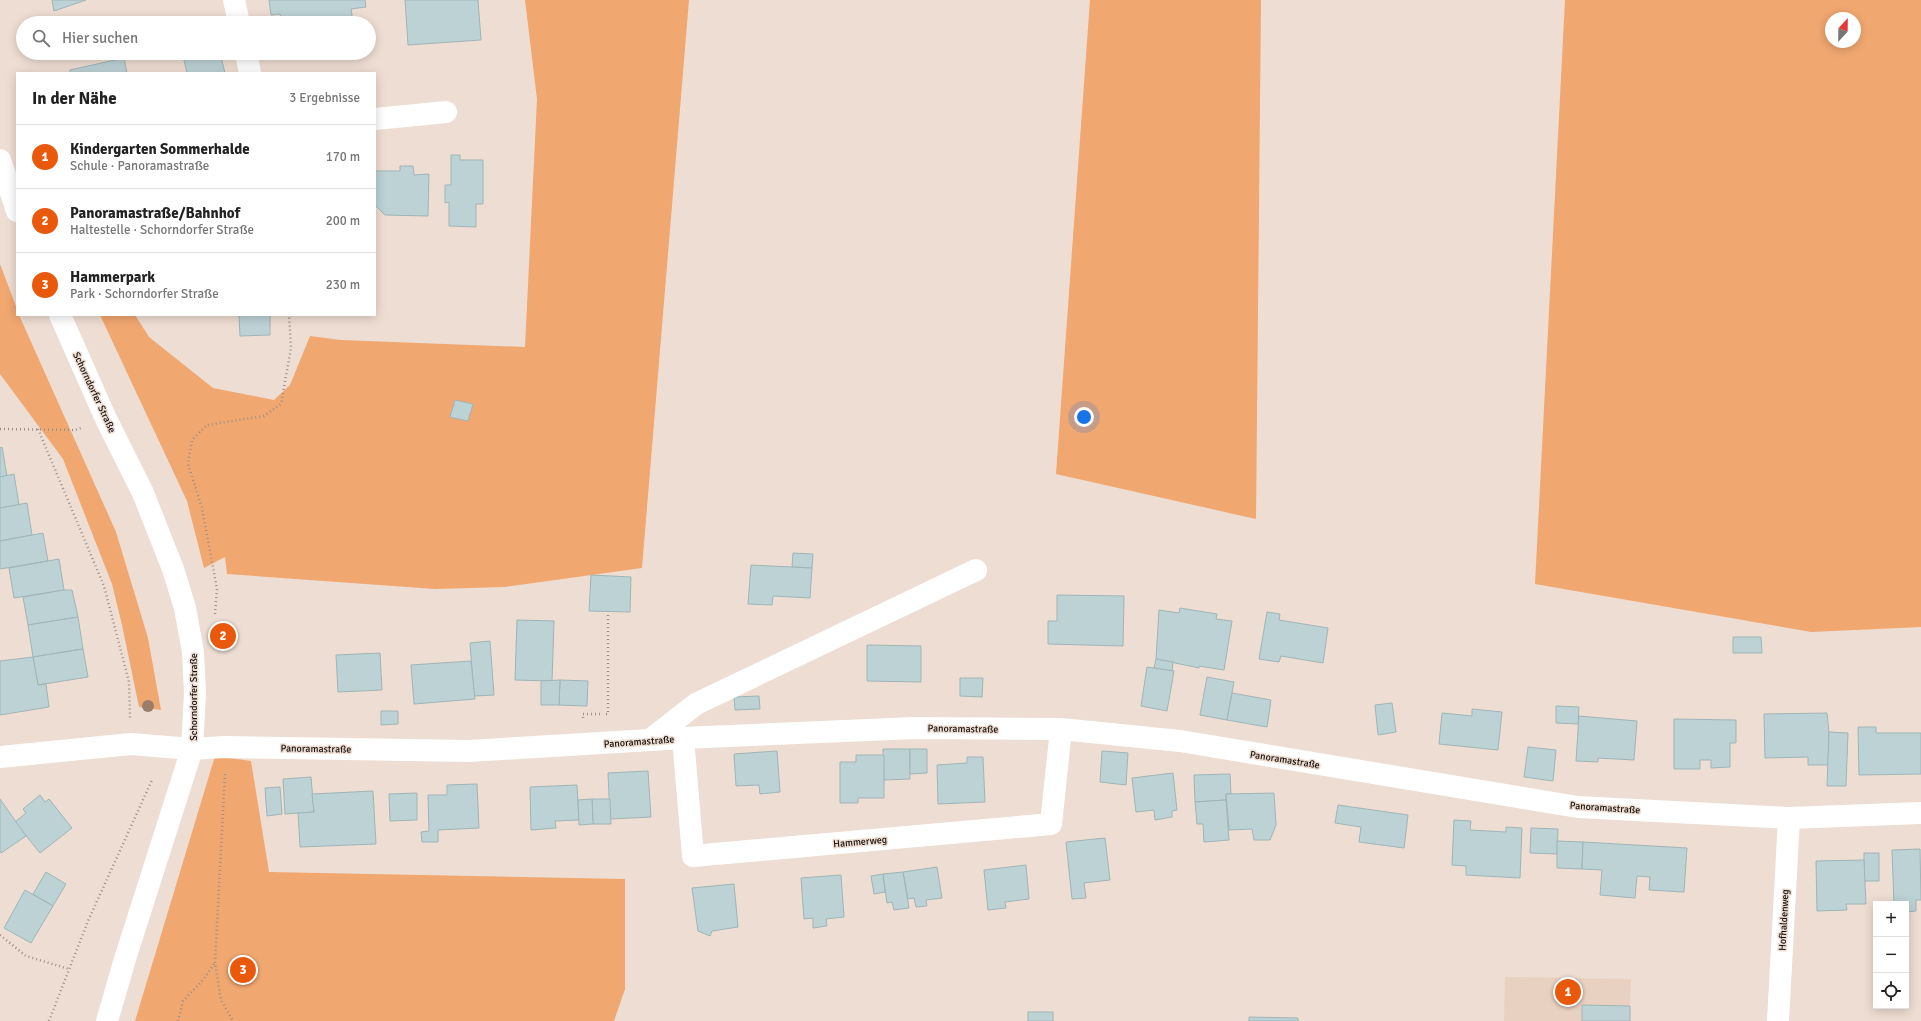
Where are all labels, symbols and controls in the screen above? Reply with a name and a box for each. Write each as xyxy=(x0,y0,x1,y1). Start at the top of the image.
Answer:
north arrow xyxy=(1825,12,1861,48)
search box xyxy=(16,16,376,60)
icon: search xyxy=(30,27,52,49)
text: Hier suchen xyxy=(62,29,138,47)
text: In der Nähe xyxy=(32,88,117,109)
text: 3 Ergebnisse xyxy=(289,90,360,106)
text: Kindergarten Sommerhalde xyxy=(70,140,250,158)
text: 1 xyxy=(41,149,49,165)
text: 170 m xyxy=(326,149,360,165)
text: Schule · Panoramastraße xyxy=(70,158,209,174)
text: Panoramastraße/Bahnhof xyxy=(70,204,240,222)
text: 2 xyxy=(41,213,49,229)
text: 200 m xyxy=(326,213,360,229)
text: Haltestelle · Schorndorfer Straße xyxy=(70,222,254,238)
text: Hammerpark xyxy=(70,268,155,286)
text: 3 xyxy=(41,277,49,293)
text: 230 m xyxy=(326,277,360,293)
text: Park · Schorndorfer Straße xyxy=(70,286,219,302)
street label: Schorndorfer Straße xyxy=(70,350,118,435)
your location xyxy=(1074,407,1094,427)
pin: 2 xyxy=(210,621,236,651)
street label: Schorndorfer Straße xyxy=(188,653,200,741)
street label: Panoramastraße xyxy=(928,722,998,736)
street label: Panoramastraße xyxy=(603,734,675,750)
street label: Panoramastraße xyxy=(281,742,351,756)
street label: Panoramastraße xyxy=(1249,749,1321,771)
street label: Panoramastraße xyxy=(1569,800,1641,816)
street label: Hammerweg xyxy=(833,834,888,850)
street label: Hofhaldenweg xyxy=(1776,889,1792,951)
map controls xyxy=(1873,901,1909,1009)
button: + xyxy=(1873,901,1909,937)
button: − xyxy=(1873,937,1909,973)
pin: 3 xyxy=(230,955,256,985)
button: locate xyxy=(1873,973,1909,1009)
pin: 1 xyxy=(1555,977,1581,1007)

